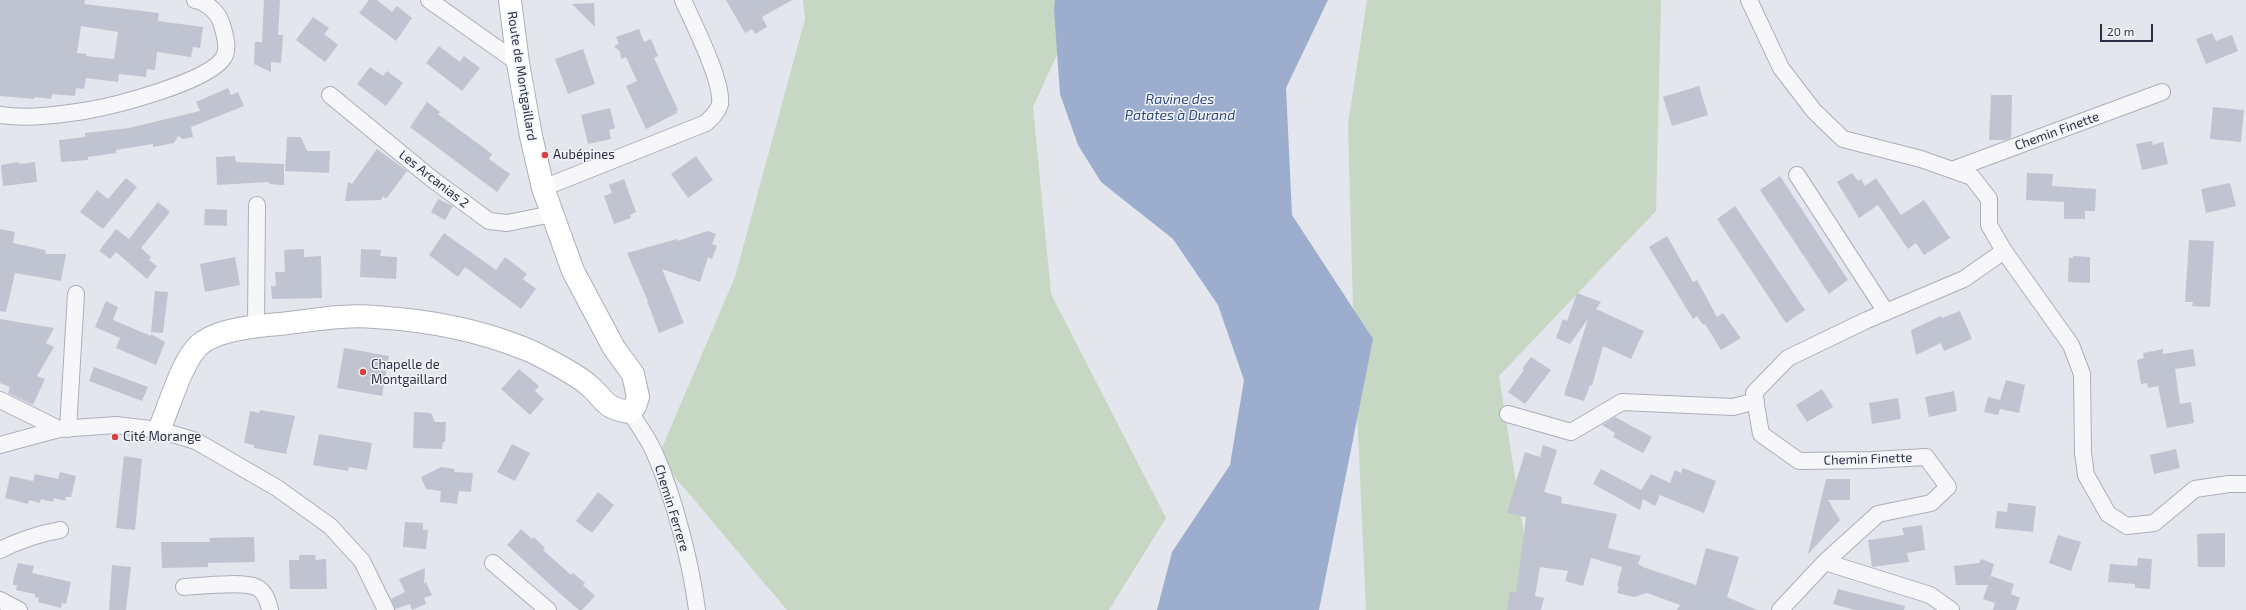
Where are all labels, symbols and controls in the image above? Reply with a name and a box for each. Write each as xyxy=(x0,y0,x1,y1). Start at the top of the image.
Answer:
street label: Route de Montgaillard xyxy=(504,10,540,142)
scale bar xyxy=(2102,16,2155,42)
text: 20 m xyxy=(2107,24,2134,38)
water label: Ravine des Patates à Durand xyxy=(1125,91,1235,124)
street label: Chemin Finette xyxy=(2013,109,2101,153)
street label: Les Arcanias 2 xyxy=(396,147,472,211)
place label: Aubépines xyxy=(553,147,615,163)
marker: Aubépines xyxy=(540,150,550,160)
place label: Chapelle de Montgaillard xyxy=(371,357,447,388)
marker: Chapelle de Montgaillard xyxy=(358,367,368,377)
place label: Cité Morange xyxy=(123,429,201,445)
marker: Cité Morange xyxy=(110,432,120,442)
street label: Chemin Finette xyxy=(1823,450,1913,468)
street label: Chemin Ferrere xyxy=(651,463,693,553)

